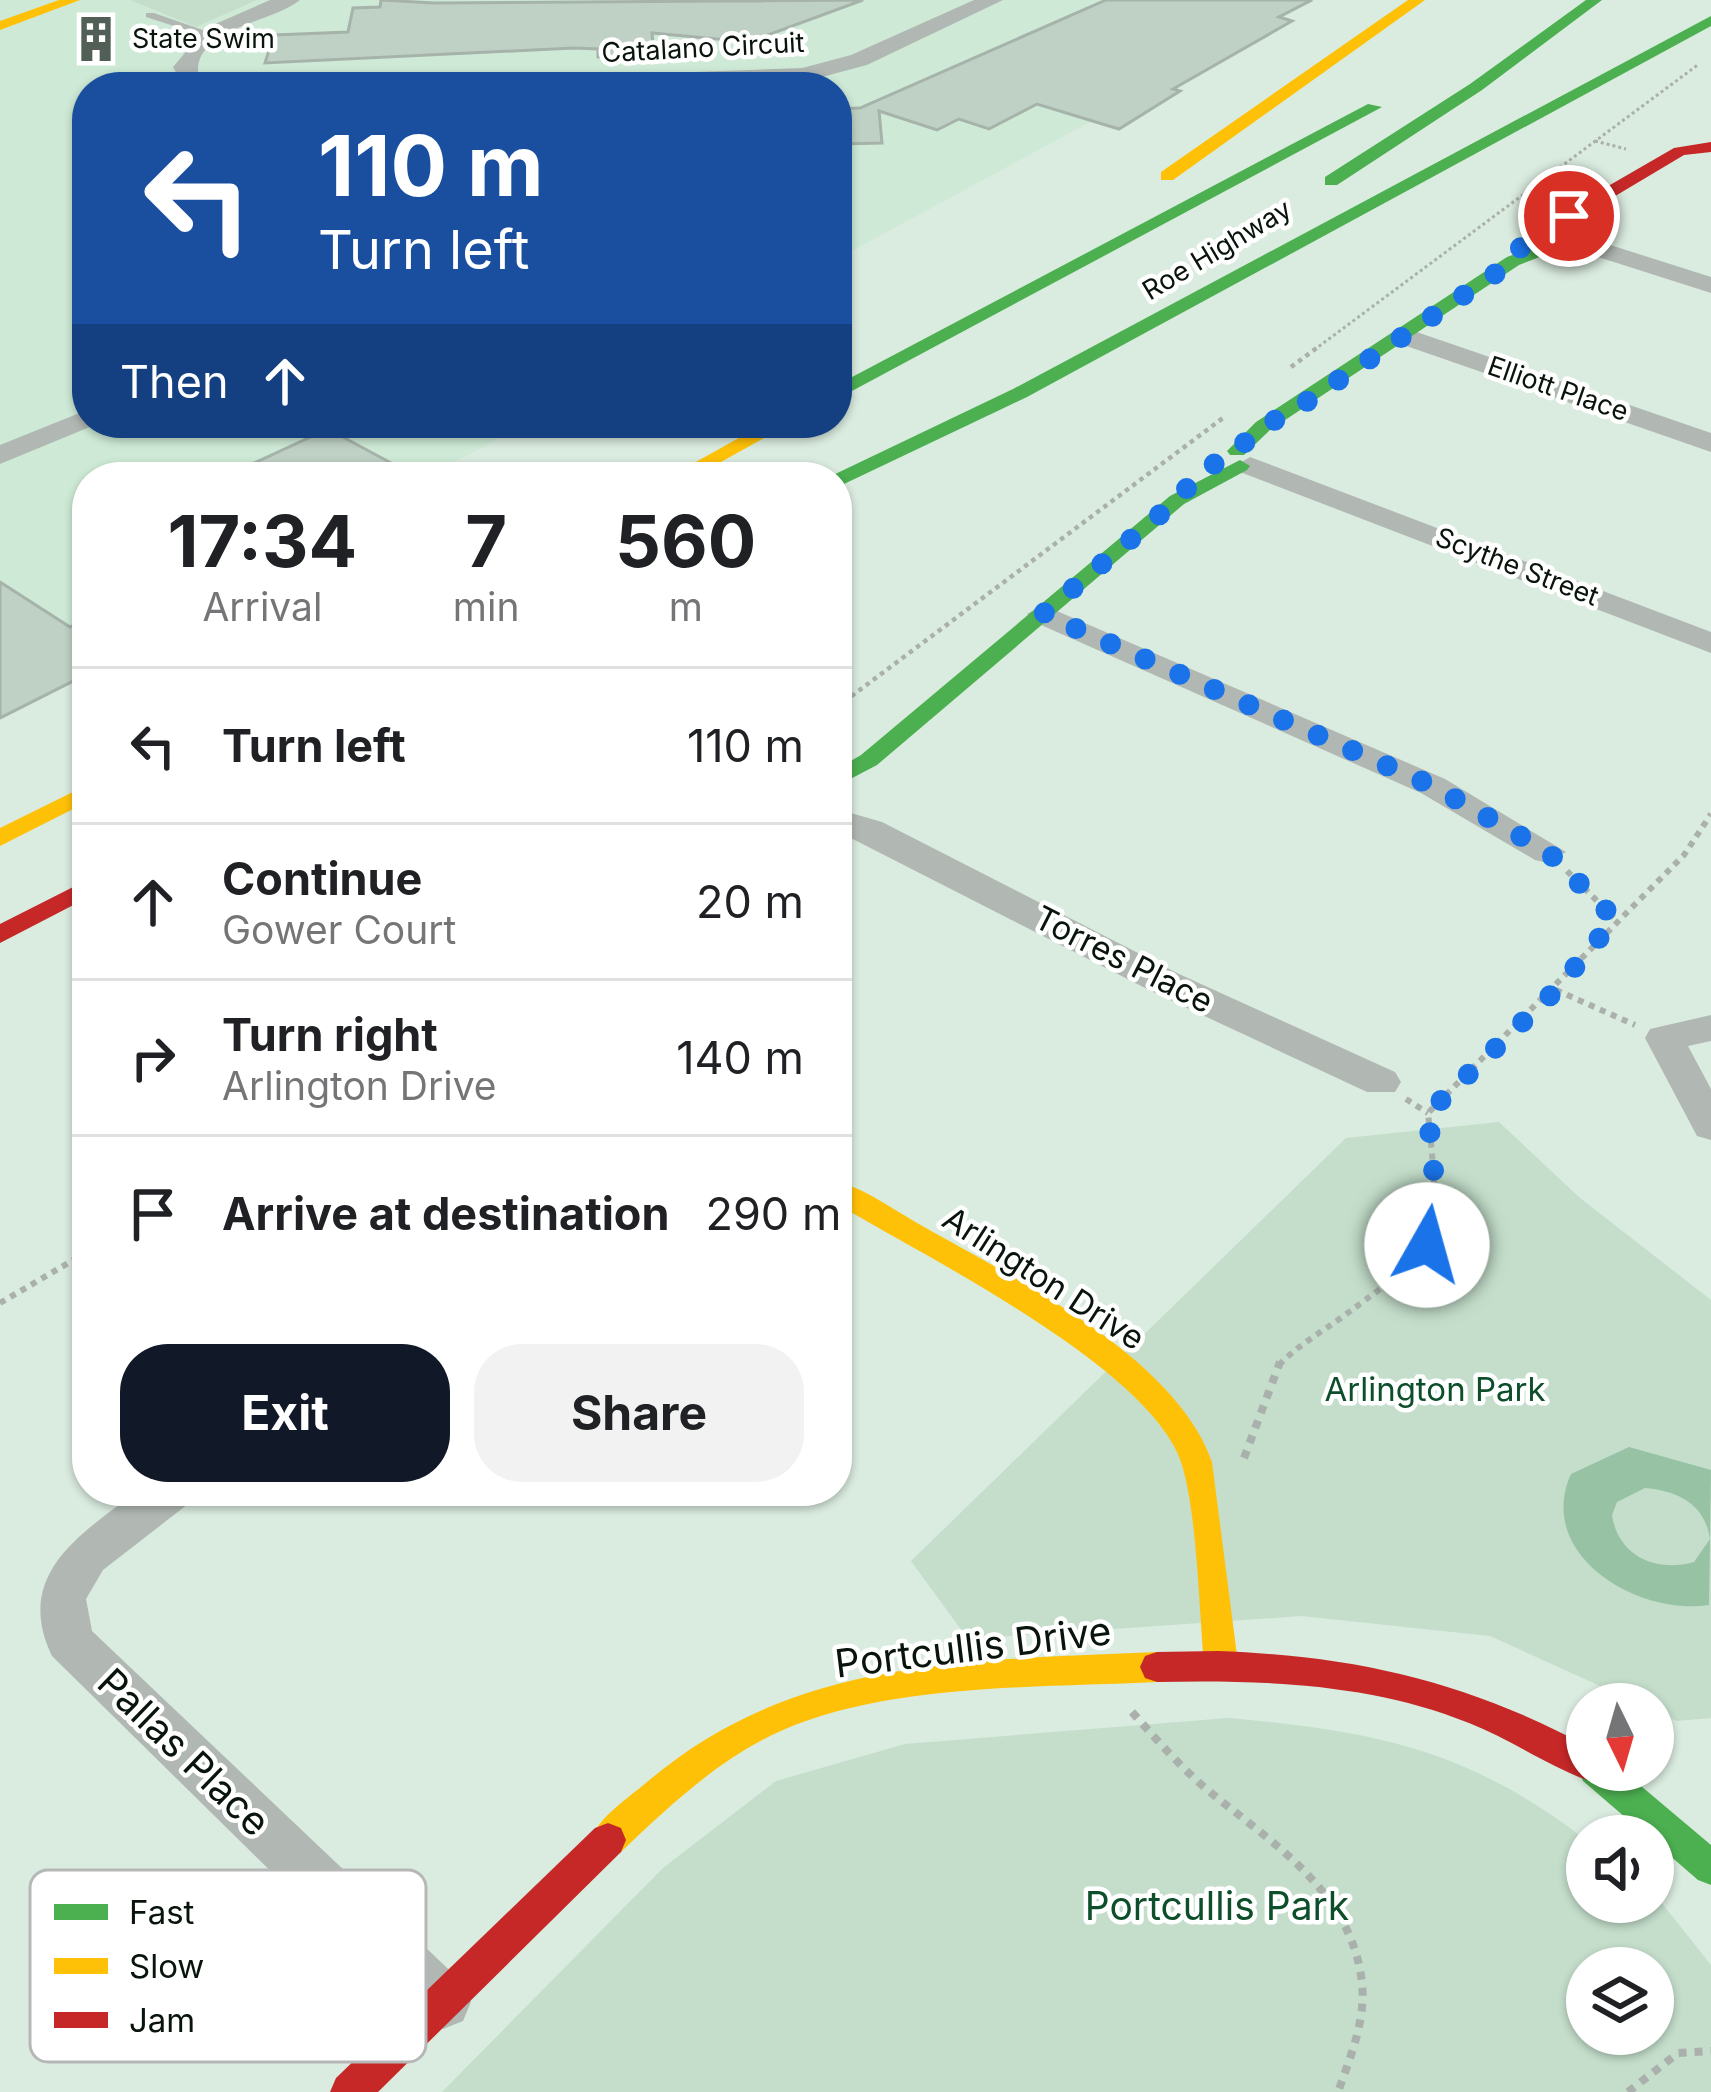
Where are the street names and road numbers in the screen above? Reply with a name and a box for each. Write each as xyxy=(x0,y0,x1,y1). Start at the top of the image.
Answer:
street label: Catalano Circuit xyxy=(601,26,805,69)
street label: Roe Highway xyxy=(1136,192,1297,307)
street label: Elliott Place xyxy=(1483,349,1633,428)
street label: Scythe Street xyxy=(1431,520,1604,613)
street label: Torres Place xyxy=(1028,897,1220,1021)
street label: Arlington Drive xyxy=(936,1198,1152,1358)
street label: Portcullis Drive xyxy=(832,1606,1114,1687)
street label: Pallas Place xyxy=(89,1658,280,1845)

